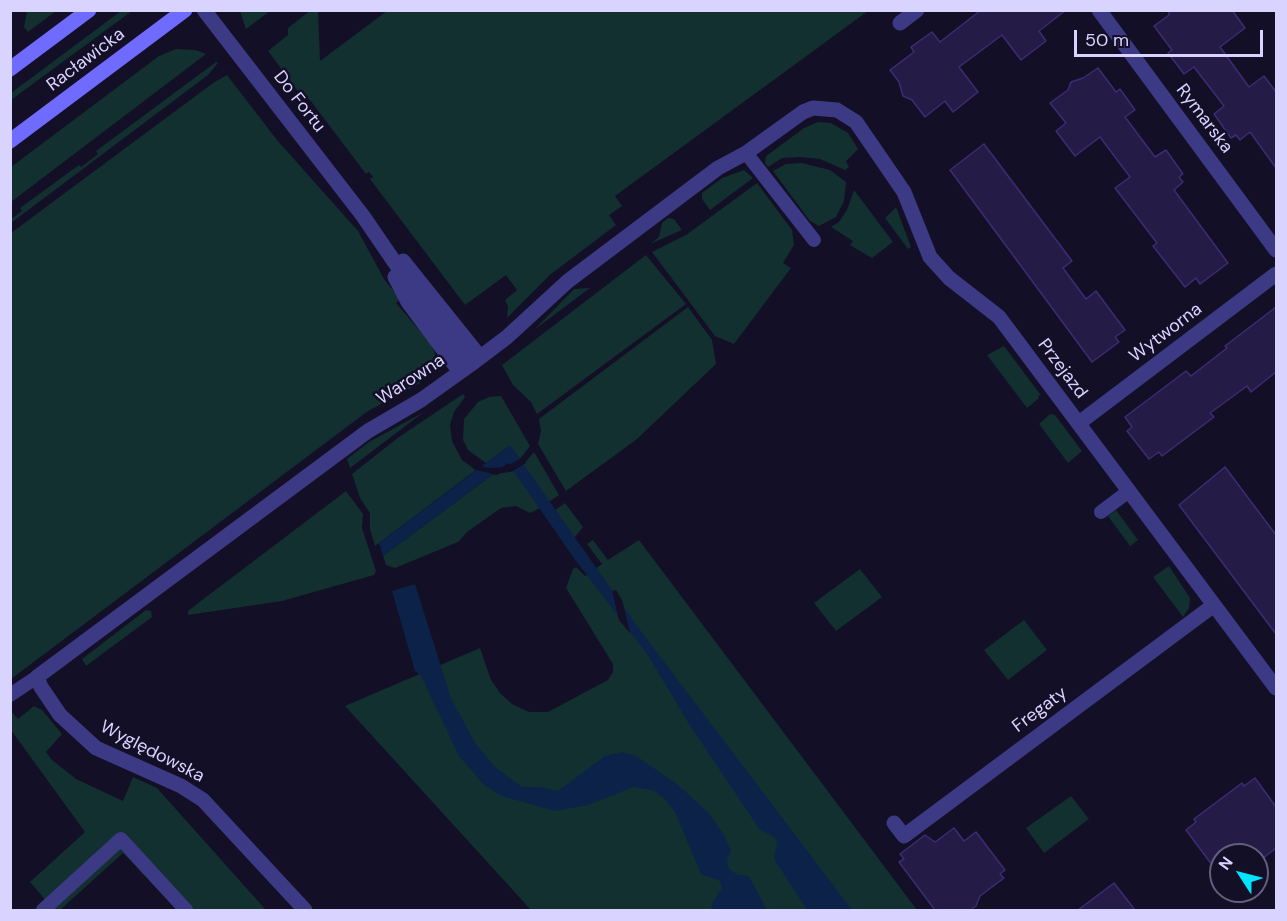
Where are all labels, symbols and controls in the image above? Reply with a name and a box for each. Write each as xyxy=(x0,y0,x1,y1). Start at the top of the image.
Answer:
scale bar xyxy=(1077,18,1266,56)
street label: Racławicka xyxy=(43,24,129,96)
text: 50 m xyxy=(1085,28,1129,52)
street label: Do Fortu xyxy=(268,67,330,137)
street label: Rymarska xyxy=(1171,80,1237,158)
street label: Wytworna xyxy=(1125,299,1207,367)
street label: Przejazd xyxy=(1033,335,1091,403)
street label: Warowna xyxy=(373,350,449,410)
street label: Fregaty xyxy=(1008,682,1072,738)
street label: Wyględowska xyxy=(96,716,208,788)
north arrow xyxy=(1209,843,1269,903)
text: N xyxy=(1214,852,1238,874)

